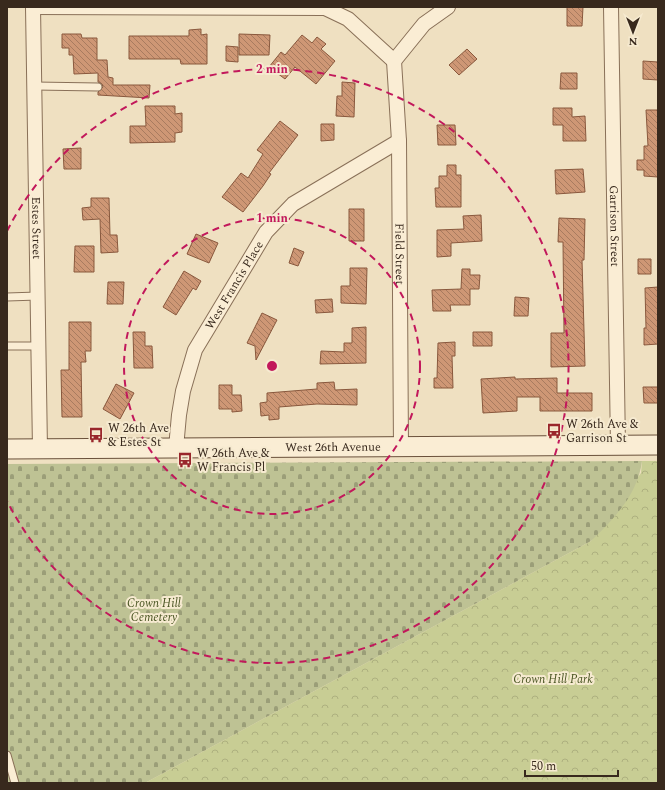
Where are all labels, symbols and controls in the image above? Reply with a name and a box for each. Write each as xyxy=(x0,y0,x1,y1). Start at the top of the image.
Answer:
north arrow xyxy=(613,12,653,52)
text: N xyxy=(628,33,637,50)
text: 2 min xyxy=(256,60,289,79)
street label: Garrison Street xyxy=(604,185,624,267)
street label: Estes Street xyxy=(26,196,46,259)
text: 1 min xyxy=(256,209,289,228)
street label: Field Street xyxy=(390,223,409,285)
street label: West Francis Place xyxy=(200,237,269,333)
centre of rings xyxy=(265,359,279,373)
place label: W 26th Ave & Garrison St xyxy=(566,415,639,448)
place label: W 26th Ave & Estes St xyxy=(108,419,169,452)
bus stop icon: W 26th Ave & Garrison St xyxy=(545,422,563,440)
bus stop icon: W 26th Ave & Estes St xyxy=(87,426,105,444)
street label: West 26th Avenue xyxy=(285,438,381,457)
place label: W 26th Ave & W Francis Pl xyxy=(197,444,270,477)
bus stop icon: W 26th Ave & W Francis Pl xyxy=(176,451,194,469)
park label: Crown Hill Cemetery xyxy=(127,594,181,627)
park label: Crown Hill Park xyxy=(513,670,593,689)
scale bar xyxy=(525,752,618,778)
text: 50 m xyxy=(531,757,556,776)

